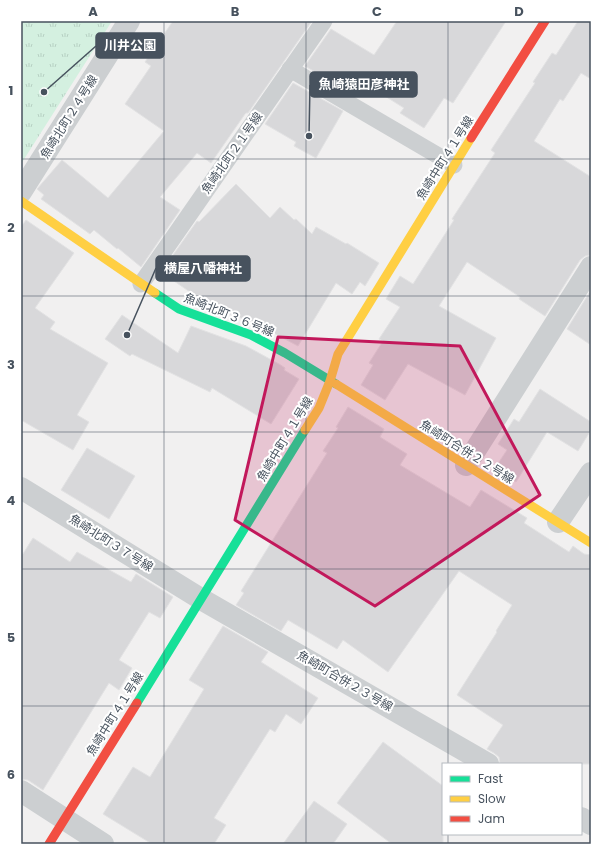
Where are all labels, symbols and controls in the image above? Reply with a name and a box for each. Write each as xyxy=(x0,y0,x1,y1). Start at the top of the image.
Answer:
text: A xyxy=(88,2,98,21)
text: B xyxy=(231,2,240,21)
text: C xyxy=(372,2,382,21)
text: D xyxy=(514,2,524,21)
callout: 川井公園 xyxy=(96,33,164,58)
text: 川井公園 xyxy=(104,36,156,55)
street label: 魚崎北町２４号線 xyxy=(36,72,101,162)
callout: 魚崎猿田彦神社 xyxy=(310,72,417,97)
text: 魚崎猿田彦神社 xyxy=(318,75,410,94)
text: 1 xyxy=(9,81,13,100)
street label: 魚崎北町２１号線 xyxy=(197,109,266,197)
street label: 魚崎中町４１号線 xyxy=(412,113,477,203)
text: 2 xyxy=(7,218,15,237)
callout: 横屋八幡神社 xyxy=(156,256,250,281)
text: 横屋八幡神社 xyxy=(164,259,242,278)
street label: 魚崎北町３６号線 xyxy=(181,289,277,340)
text: 3 xyxy=(7,355,15,374)
street label: 魚崎中町４１号線 xyxy=(253,393,317,484)
street label: 魚崎町合併２２号線 xyxy=(417,416,518,487)
text: 4 xyxy=(7,491,16,510)
street label: 魚崎北町３７号線 xyxy=(66,510,156,575)
text: 5 xyxy=(7,628,15,647)
street label: 魚崎町合併２３号線 xyxy=(294,646,396,715)
street label: 魚崎中町４１号線 xyxy=(82,669,147,759)
legend xyxy=(442,763,582,835)
text: 6 xyxy=(7,765,15,784)
text: Fast xyxy=(478,770,503,787)
text: Slow xyxy=(478,790,506,807)
text: Jam xyxy=(478,810,505,827)

